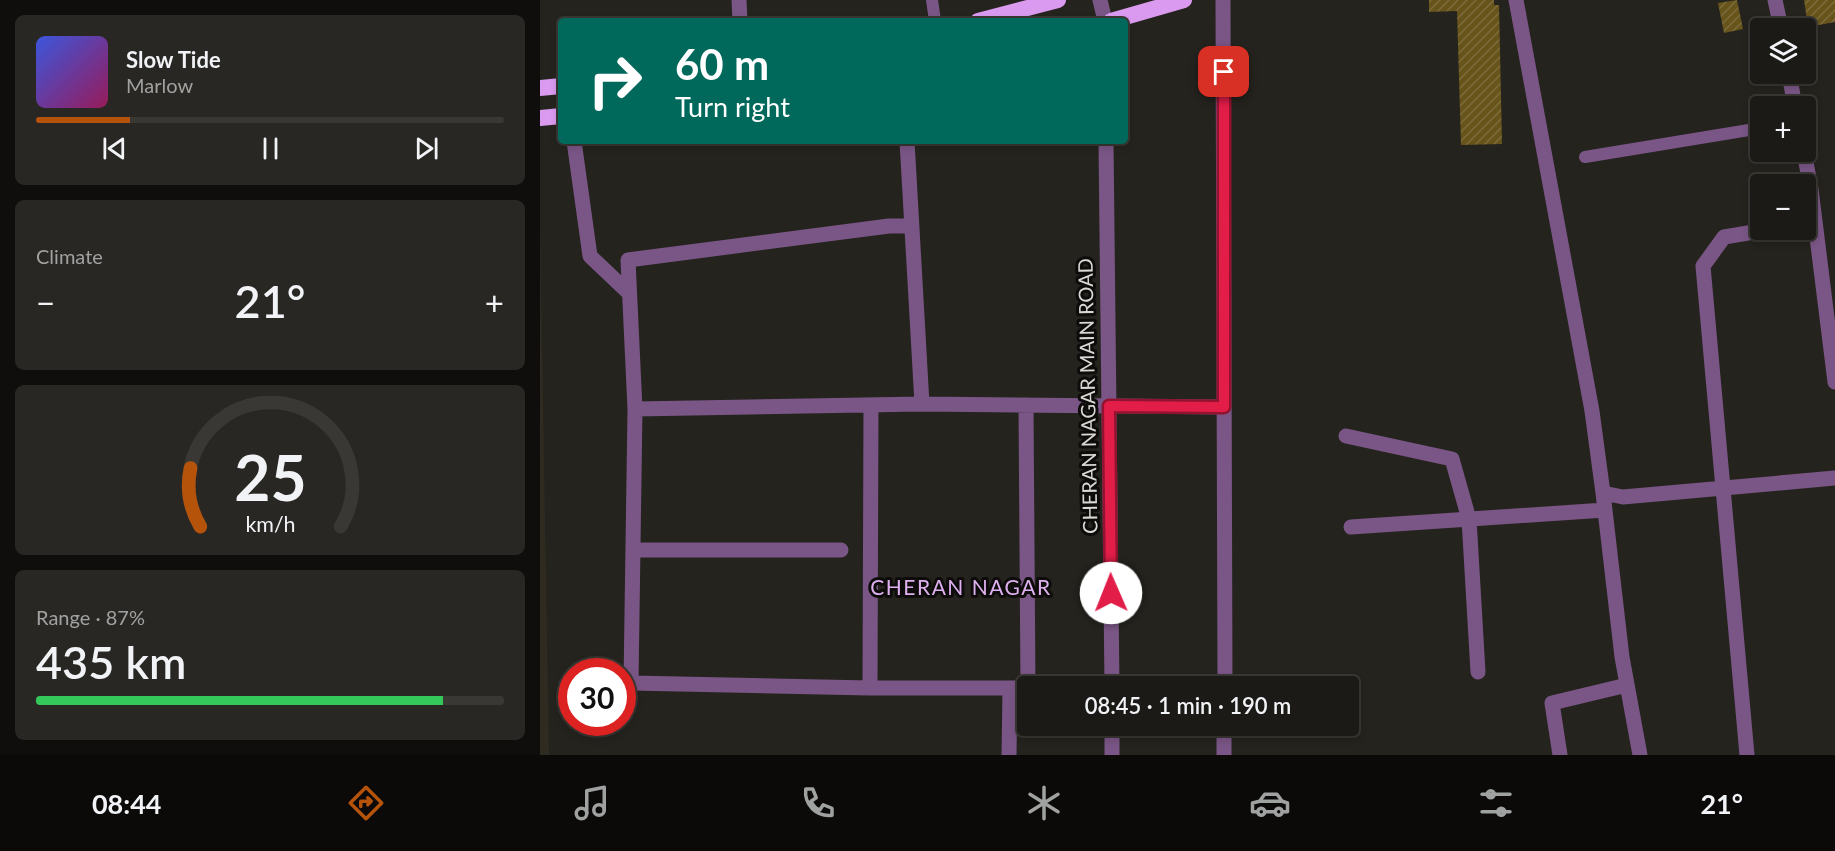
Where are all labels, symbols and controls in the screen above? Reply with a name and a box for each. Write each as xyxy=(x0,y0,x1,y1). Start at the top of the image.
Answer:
map controls xyxy=(1750,18,1816,240)
button: layers xyxy=(1750,18,1816,84)
text: 60 m xyxy=(675,39,769,89)
icon: right xyxy=(576,42,654,120)
text: Slow Tide xyxy=(126,46,221,73)
pin xyxy=(1198,46,1249,97)
icon: arrive xyxy=(1207,55,1240,88)
text: Marlow xyxy=(126,73,193,97)
text: Turn right xyxy=(675,90,790,123)
button: + xyxy=(1750,96,1816,162)
icon: previous xyxy=(98,132,131,165)
icon: pause xyxy=(254,132,287,165)
icon: next xyxy=(410,132,443,165)
button: − xyxy=(1750,174,1816,240)
text: Climate xyxy=(36,244,103,268)
street label: CHERAN NAGAR MAIN ROAD xyxy=(1073,258,1101,534)
text: 21° xyxy=(235,274,305,328)
text: − xyxy=(36,282,55,322)
text: + xyxy=(485,282,504,322)
text: 25 xyxy=(234,439,306,514)
text: km/h xyxy=(245,511,295,537)
position arrow xyxy=(1079,561,1143,625)
district label: CHERAN NAGAR xyxy=(870,574,1052,599)
text: Range · 87% xyxy=(36,605,145,629)
text: 435 km xyxy=(36,635,186,689)
speed limit sign: 30 xyxy=(558,658,636,736)
text: 08:45 · 1 min · 190 m xyxy=(1085,692,1291,719)
icon: directions xyxy=(345,782,387,824)
icon: music xyxy=(571,782,613,824)
icon: phone xyxy=(797,782,839,824)
icon: climate xyxy=(1023,782,1065,824)
icon: car xyxy=(1249,782,1291,824)
icon: filters xyxy=(1475,782,1517,824)
text: 08:44 xyxy=(92,787,162,820)
text: 21° xyxy=(1700,787,1743,820)

